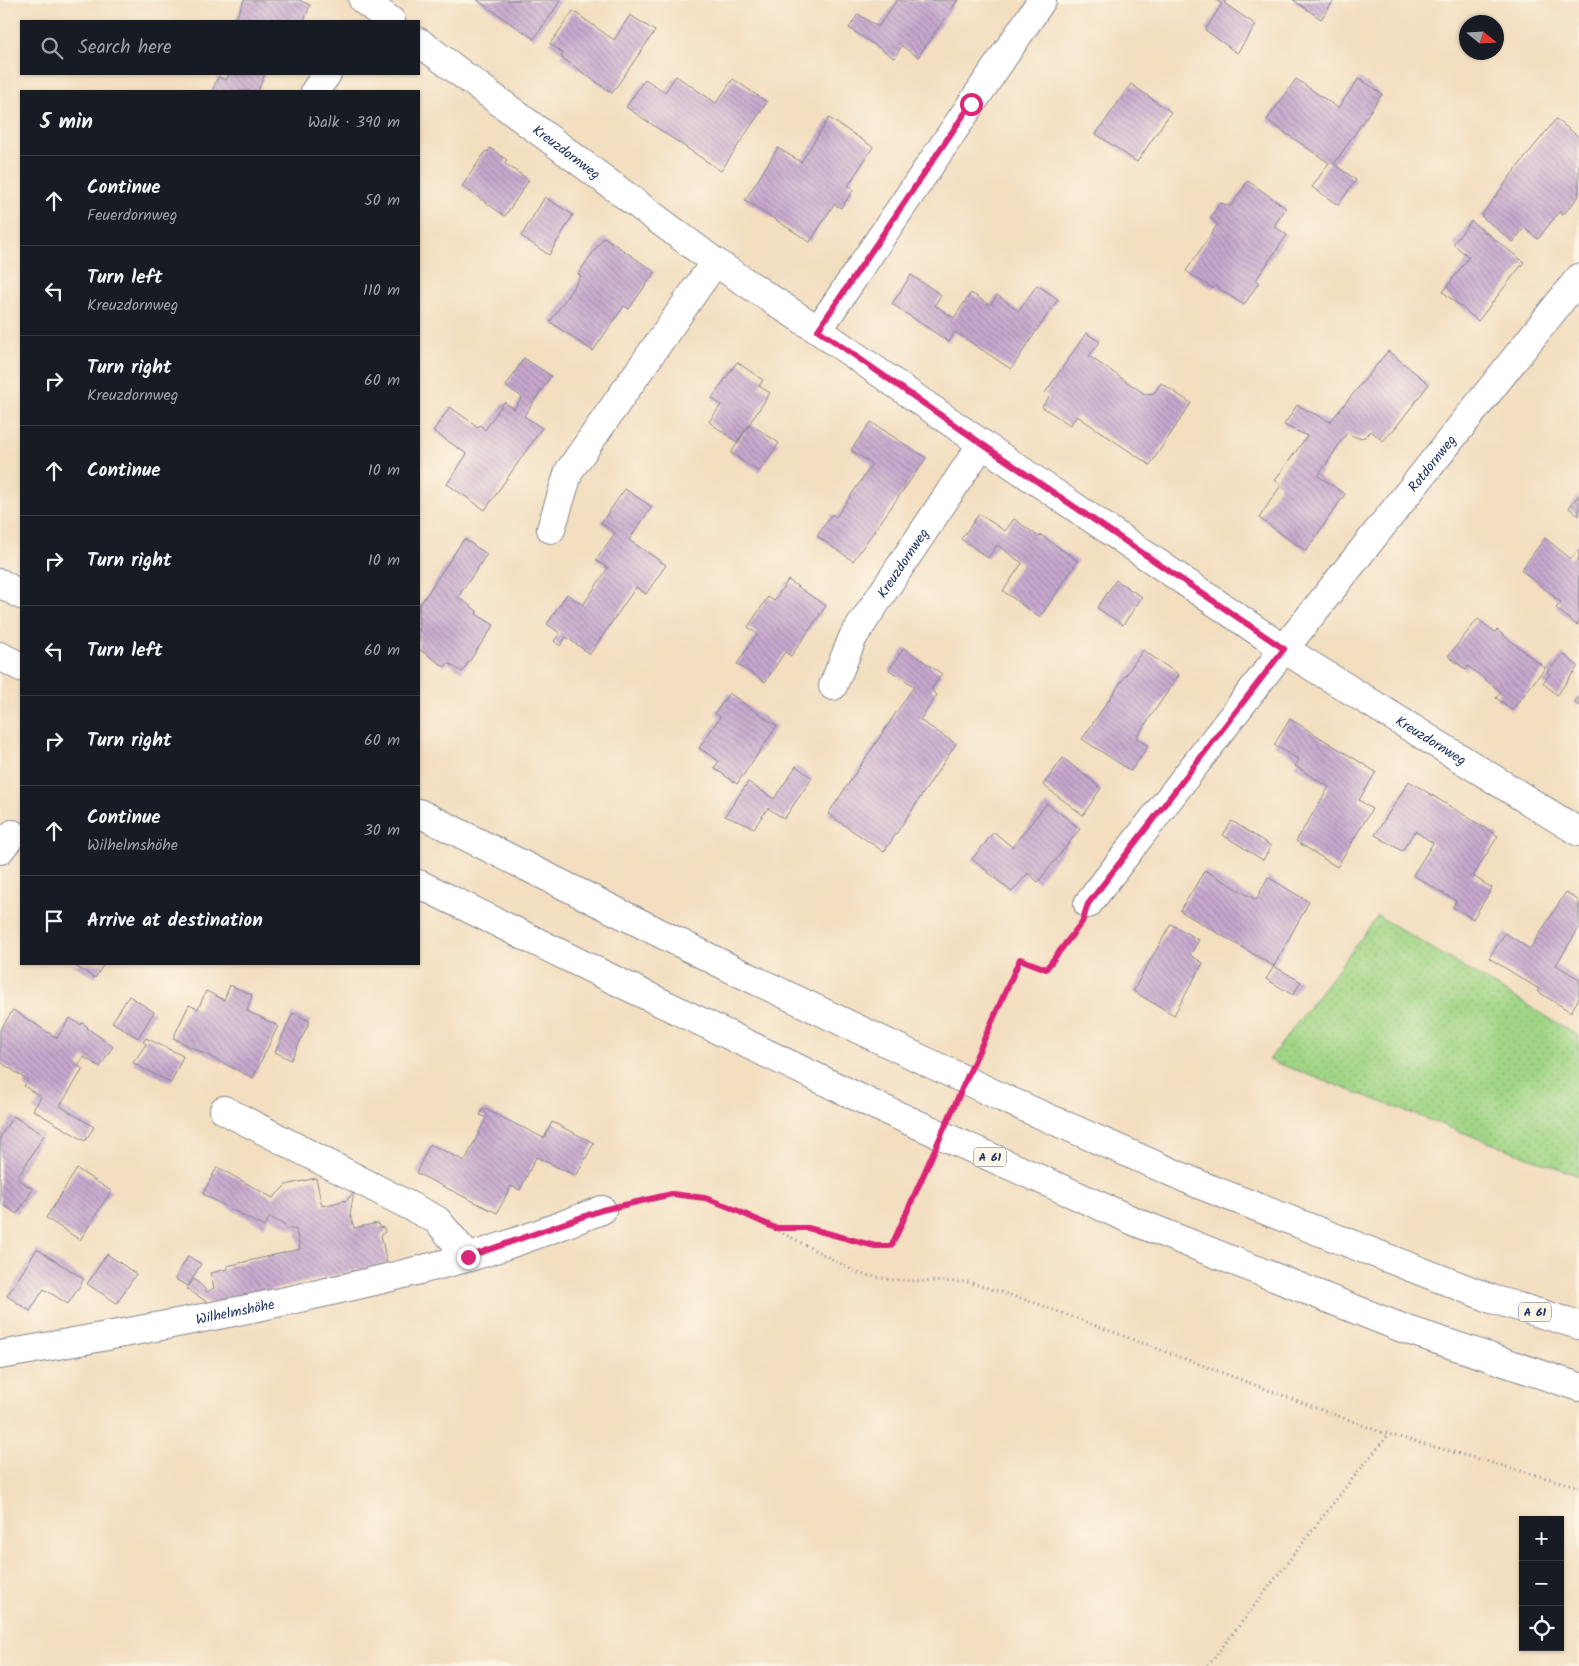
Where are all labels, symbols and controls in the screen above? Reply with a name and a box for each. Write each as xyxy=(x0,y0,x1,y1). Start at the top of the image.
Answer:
north arrow xyxy=(1459,15,1504,60)
search box xyxy=(20,20,420,75)
text: Search here xyxy=(78,33,172,63)
icon: search xyxy=(38,34,66,62)
route start xyxy=(960,93,983,116)
text: 5 min xyxy=(40,106,93,139)
text: Walk · 390 m xyxy=(308,110,400,135)
street label: Kreuzdornweg xyxy=(527,120,605,185)
text: Continue xyxy=(87,173,160,203)
icon: ahead xyxy=(40,187,68,215)
text: 50 m xyxy=(364,188,400,213)
text: Feuerdornweg xyxy=(87,203,177,228)
text: Turn left xyxy=(87,263,162,293)
icon: left xyxy=(40,277,68,305)
text: 110 m xyxy=(363,278,400,303)
text: Kreuzdornweg xyxy=(87,293,178,318)
text: Turn right xyxy=(87,353,172,383)
icon: right xyxy=(40,367,68,395)
text: 60 m xyxy=(364,368,400,393)
text: Kreuzdornweg xyxy=(87,383,178,408)
street label: Rotdornweg xyxy=(1403,430,1462,497)
text: Continue xyxy=(87,456,160,486)
icon: ahead xyxy=(40,457,68,485)
text: 10 m xyxy=(368,458,400,483)
street label: Kreuzdornweg xyxy=(872,524,935,603)
text: Turn right xyxy=(87,546,172,576)
icon: right xyxy=(40,547,68,575)
text: 10 m xyxy=(368,548,400,573)
text: Turn left xyxy=(87,636,162,666)
icon: left xyxy=(40,637,68,665)
text: 60 m xyxy=(364,638,400,663)
street label: Kreuzdornweg xyxy=(1391,711,1470,772)
text: Turn right xyxy=(87,726,172,756)
icon: right xyxy=(40,727,68,755)
text: 60 m xyxy=(364,728,400,753)
text: Continue xyxy=(87,803,160,833)
icon: ahead xyxy=(40,817,68,845)
text: 30 m xyxy=(364,818,400,843)
text: Wilhelmshöhe xyxy=(87,833,178,858)
text: Arrive at destination xyxy=(87,906,263,936)
icon: arrive xyxy=(40,907,68,935)
road number: A 61 xyxy=(974,1148,1006,1166)
route end xyxy=(457,1246,480,1269)
street label: Wilhelmshöhe xyxy=(194,1294,277,1331)
road number: A 61 xyxy=(1519,1302,1551,1321)
map controls xyxy=(1519,1516,1564,1651)
button: + xyxy=(1519,1516,1564,1561)
button: − xyxy=(1519,1561,1564,1606)
button: locate xyxy=(1519,1606,1564,1651)

